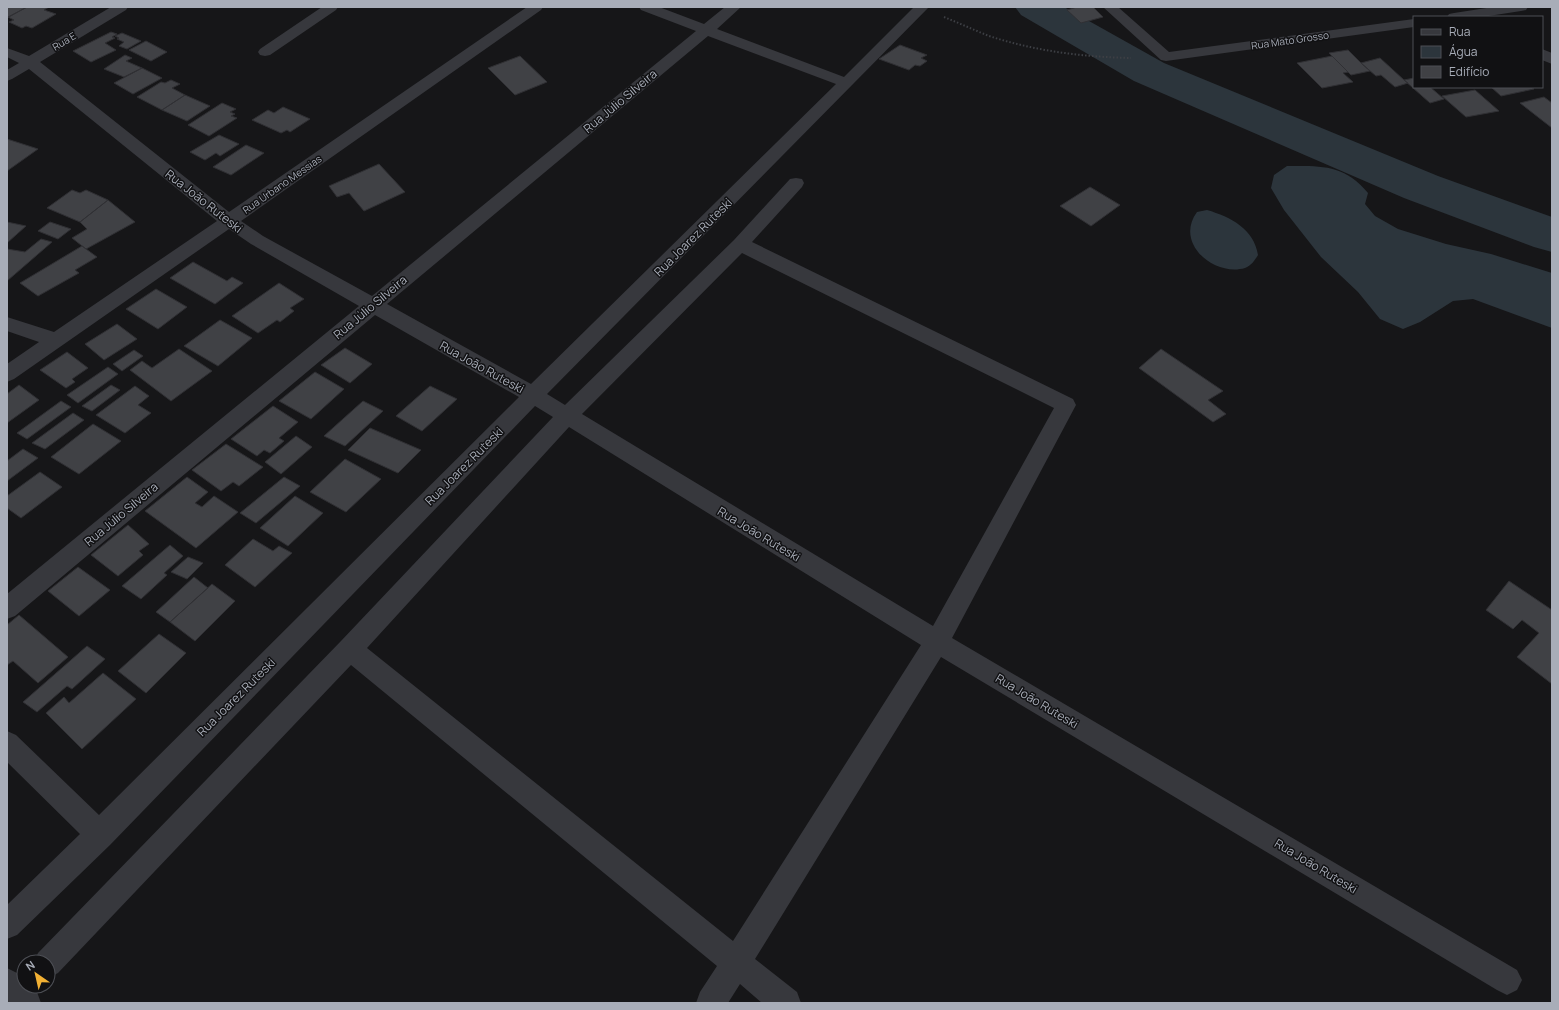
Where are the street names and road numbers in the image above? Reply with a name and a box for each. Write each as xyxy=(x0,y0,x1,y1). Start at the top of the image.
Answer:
street label: Rua E xyxy=(49,28,79,54)
street label: Rua Mato Grosso xyxy=(1250,28,1330,52)
street label: Rua Júlio Silveira xyxy=(580,65,660,137)
street label: Rua Urbano Messias xyxy=(240,151,324,217)
street label: Rua João Ruteski xyxy=(162,165,246,237)
street label: Rua Joarez Ruteski xyxy=(650,194,736,280)
street label: Rua Júlio Silveira xyxy=(330,271,410,343)
street label: Rua João Ruteski xyxy=(437,337,527,397)
street label: Rua Joarez Ruteski xyxy=(421,423,507,509)
street label: Rua Júlio Silveira xyxy=(81,478,161,550)
street label: Rua João Ruteski xyxy=(714,503,804,565)
street label: Rua Joarez Ruteski xyxy=(193,654,279,740)
street label: Rua João Ruteski xyxy=(992,670,1082,732)
street label: Rua João Ruteski xyxy=(1271,835,1361,897)

